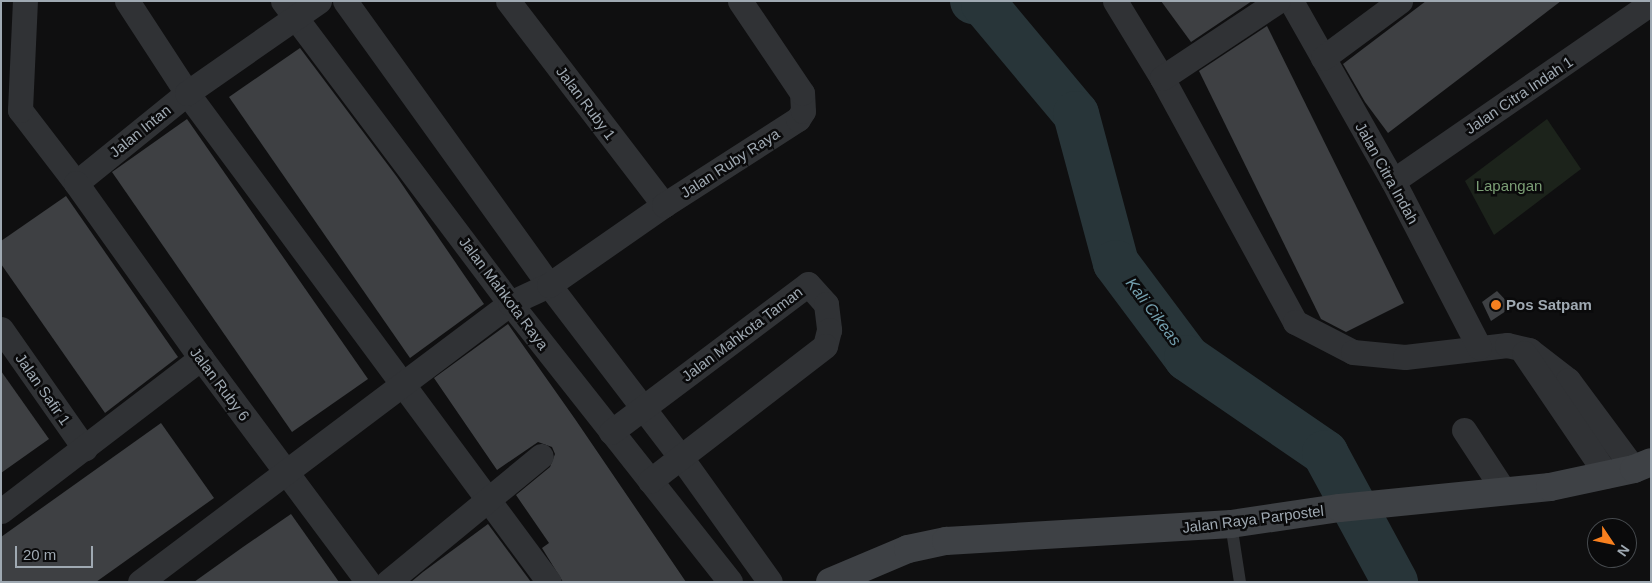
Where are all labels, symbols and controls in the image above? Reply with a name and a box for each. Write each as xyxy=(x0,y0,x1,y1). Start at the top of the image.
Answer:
street label: Jalan Citra Indah 1 xyxy=(1462,52,1576,138)
street label: Jalan Ruby 1 xyxy=(552,63,620,143)
street label: Jalan Intan xyxy=(106,101,174,161)
street label: Jalan Citra Indah xyxy=(1352,119,1422,227)
street label: Jalan Ruby Raya xyxy=(677,124,783,202)
park label: Lapangan xyxy=(1476,177,1542,195)
street label: Jalan Mahkota Raya xyxy=(456,233,552,353)
water label: Kali Cikeas xyxy=(1121,274,1185,350)
street label: Jalan Mahkota Taman xyxy=(678,283,806,385)
place label: Pos Satpam xyxy=(1506,296,1592,314)
marker: Pos Satpam xyxy=(1490,299,1502,311)
street label: Jalan Ruby 6 xyxy=(186,344,254,424)
street label: Jalan Safir 1 xyxy=(12,350,74,428)
street label: Jalan Raya Parpostel xyxy=(1181,501,1325,537)
north arrow xyxy=(1587,518,1637,568)
scale bar xyxy=(18,536,95,568)
text: N xyxy=(1614,542,1633,559)
text: 20 m xyxy=(23,546,56,563)

